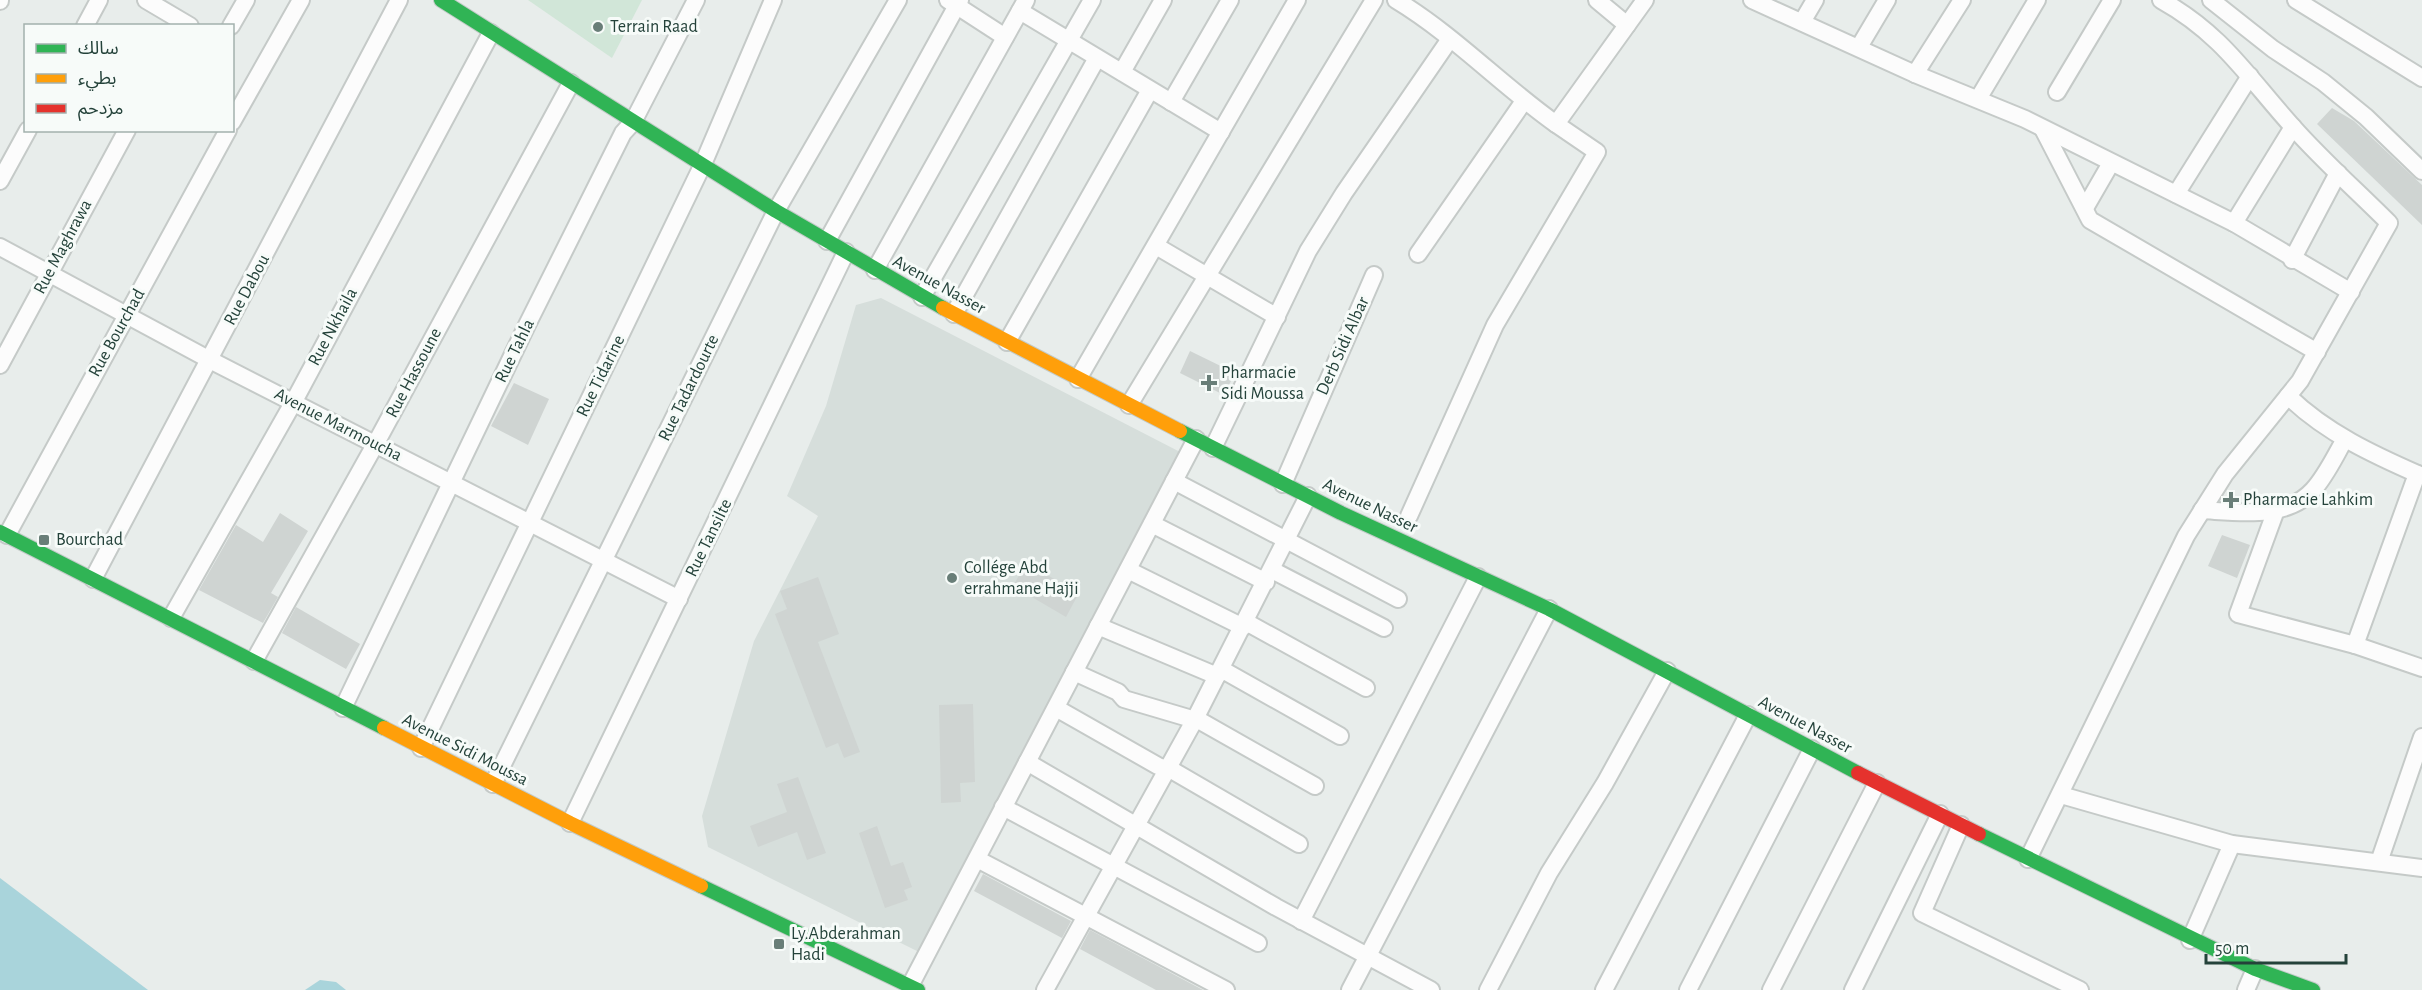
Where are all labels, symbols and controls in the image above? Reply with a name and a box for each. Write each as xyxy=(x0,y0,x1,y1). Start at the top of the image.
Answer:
place label: Terrain Raad xyxy=(610,18,698,36)
marker: Terrain Raad xyxy=(591,20,605,34)
legend xyxy=(24,24,234,132)
text: سالك xyxy=(78,40,119,58)
text: بطيء xyxy=(78,70,116,91)
text: مزدحم xyxy=(78,100,123,121)
street label: Rue Maghrawa xyxy=(31,197,95,297)
street label: Rue Dabou xyxy=(221,252,273,328)
street label: Avenue Nasser xyxy=(890,252,989,318)
street label: Rue Nkhaila xyxy=(305,285,361,369)
street label: Rue Bourchad xyxy=(86,286,148,380)
street label: Derb Sidi Albar xyxy=(1313,294,1373,398)
street label: Rue Tahla xyxy=(492,316,538,386)
street label: Rue Hassoune xyxy=(383,325,445,421)
street label: Rue Tidarine xyxy=(574,332,628,420)
street label: Rue Tadardourte xyxy=(655,332,723,444)
place label: Pharmacie Sidi Moussa xyxy=(1221,364,1304,403)
marker: Pharmacie Sidi Moussa xyxy=(1202,376,1216,390)
street label: Avenue Marmoucha xyxy=(271,385,405,465)
street label: Avenue Nasser xyxy=(1320,475,1420,537)
place label: Pharmacie Lahkim xyxy=(2243,491,2373,509)
marker: Pharmacie Lahkim xyxy=(2224,493,2238,507)
street label: Rue Tansilte xyxy=(682,496,736,580)
place label: Bourchad xyxy=(56,531,123,549)
marker: Bourchad xyxy=(37,533,51,547)
place label: Collége Abd errahmane Hajji xyxy=(964,559,1079,598)
marker: Collége Abd errahmane Hajji xyxy=(945,571,959,585)
street label: Avenue Nasser xyxy=(1755,693,1855,757)
street label: Avenue Sidi Moussa xyxy=(399,711,531,789)
place label: Ly.Abderahman Hadi xyxy=(791,925,901,964)
scale bar xyxy=(2206,927,2346,965)
marker: Ly.Abderahman Hadi xyxy=(772,937,786,951)
text: 50 m xyxy=(2215,940,2249,958)

